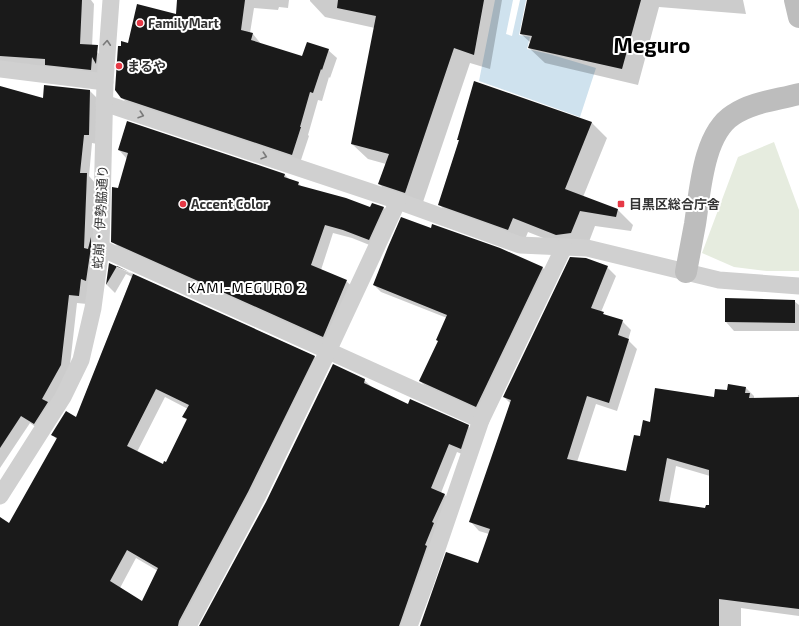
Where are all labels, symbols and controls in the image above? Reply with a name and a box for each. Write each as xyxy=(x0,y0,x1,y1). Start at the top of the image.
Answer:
place label: FamilyMart xyxy=(148,15,220,31)
marker: FamilyMart xyxy=(135,18,145,28)
district label: Meguro xyxy=(614,32,690,57)
one-way arrow xyxy=(103,40,112,46)
place label: まるや xyxy=(127,58,166,74)
marker: まるや xyxy=(114,61,124,71)
one-way arrow xyxy=(138,111,145,119)
one-way arrow xyxy=(261,152,268,160)
street label: 蛇崩・伊勢脇通り xyxy=(89,165,111,269)
place label: Accent Color xyxy=(191,196,269,212)
place label: 目黒区総合庁舎 xyxy=(629,196,720,212)
marker: Accent Color xyxy=(178,199,188,209)
marker: 目黒区総合庁舎 xyxy=(616,199,626,209)
district label: KAMI-MEGURO 2 xyxy=(187,279,307,296)

